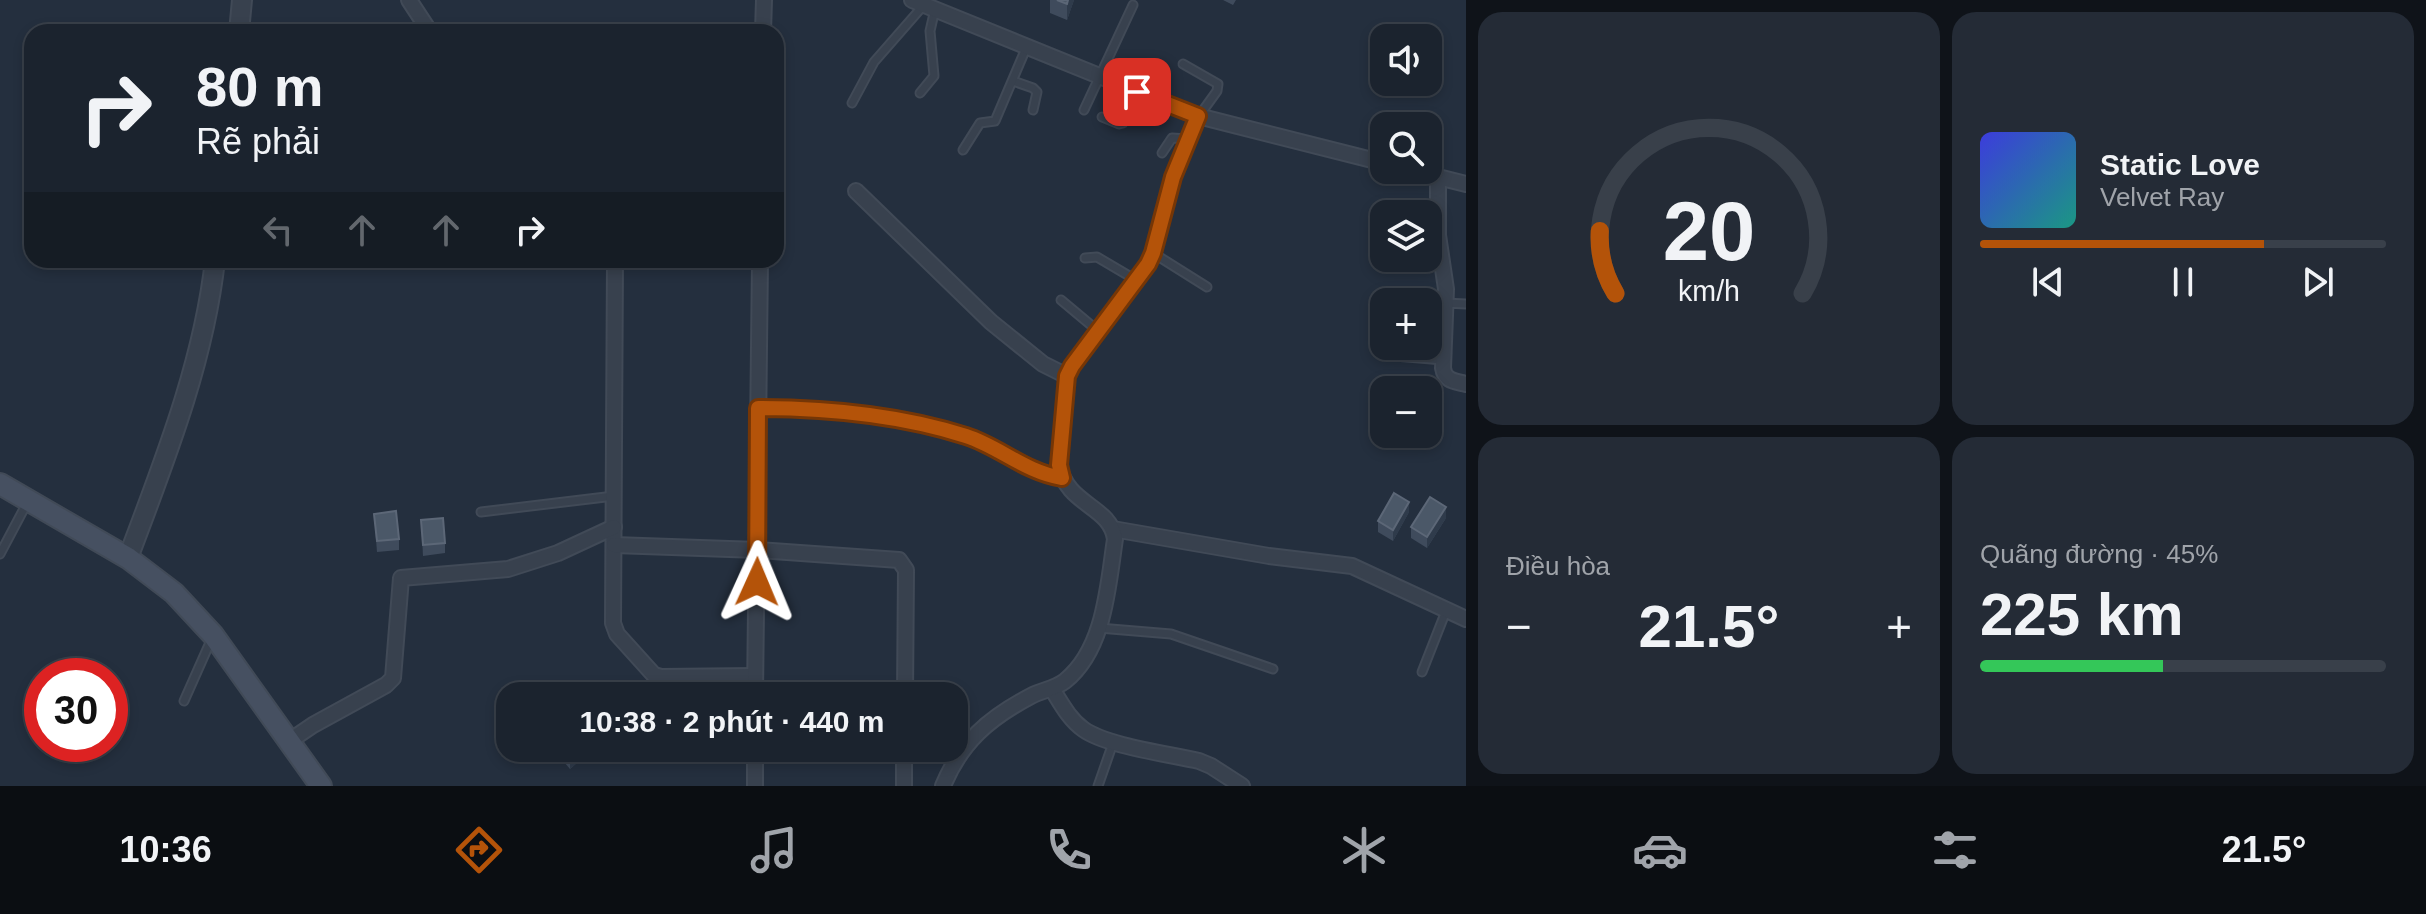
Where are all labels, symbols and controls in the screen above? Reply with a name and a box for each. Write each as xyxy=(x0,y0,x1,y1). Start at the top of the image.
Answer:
map controls xyxy=(1370,24,1442,448)
button: sound xyxy=(1370,24,1442,96)
text: 80 m xyxy=(196,55,324,118)
icon: right xyxy=(64,56,168,160)
pin xyxy=(1103,58,1171,126)
icon: arrive xyxy=(1115,70,1159,114)
button: search xyxy=(1370,112,1442,184)
text: Rẽ phải xyxy=(196,121,320,162)
text: Static Love xyxy=(2100,148,2260,181)
text: Velvet Ray xyxy=(2100,182,2224,212)
text: 20 xyxy=(1663,185,1755,278)
button: layers xyxy=(1370,200,1442,272)
icon: left xyxy=(256,208,300,252)
icon: ahead xyxy=(340,208,384,252)
icon: ahead xyxy=(424,208,468,252)
icon: right xyxy=(508,208,552,252)
icon: previous xyxy=(2026,260,2070,304)
icon: pause xyxy=(2161,260,2205,304)
icon: next xyxy=(2296,260,2340,304)
text: km/h xyxy=(1678,275,1740,307)
button: + xyxy=(1370,288,1442,360)
button: − xyxy=(1370,376,1442,448)
text: Quãng đường · 45% xyxy=(1980,539,2218,569)
position arrow xyxy=(715,540,799,624)
text: Điều hòa xyxy=(1506,551,1610,581)
text: 225 km xyxy=(1980,581,2184,648)
text: 21.5° xyxy=(1639,593,1779,660)
text: − xyxy=(1506,602,1532,651)
text: + xyxy=(1886,602,1912,651)
speed limit sign: 30 xyxy=(24,658,128,762)
text: 10:38 · 2 phút · 440 m xyxy=(579,705,885,738)
icon: directions xyxy=(451,822,507,878)
icon: music xyxy=(746,822,802,878)
icon: phone xyxy=(1041,822,1097,878)
icon: climate xyxy=(1336,822,1392,878)
icon: car xyxy=(1632,822,1688,878)
icon: filters xyxy=(1927,822,1983,878)
text: 10:36 xyxy=(120,829,212,870)
text: 21.5° xyxy=(2222,829,2306,870)

